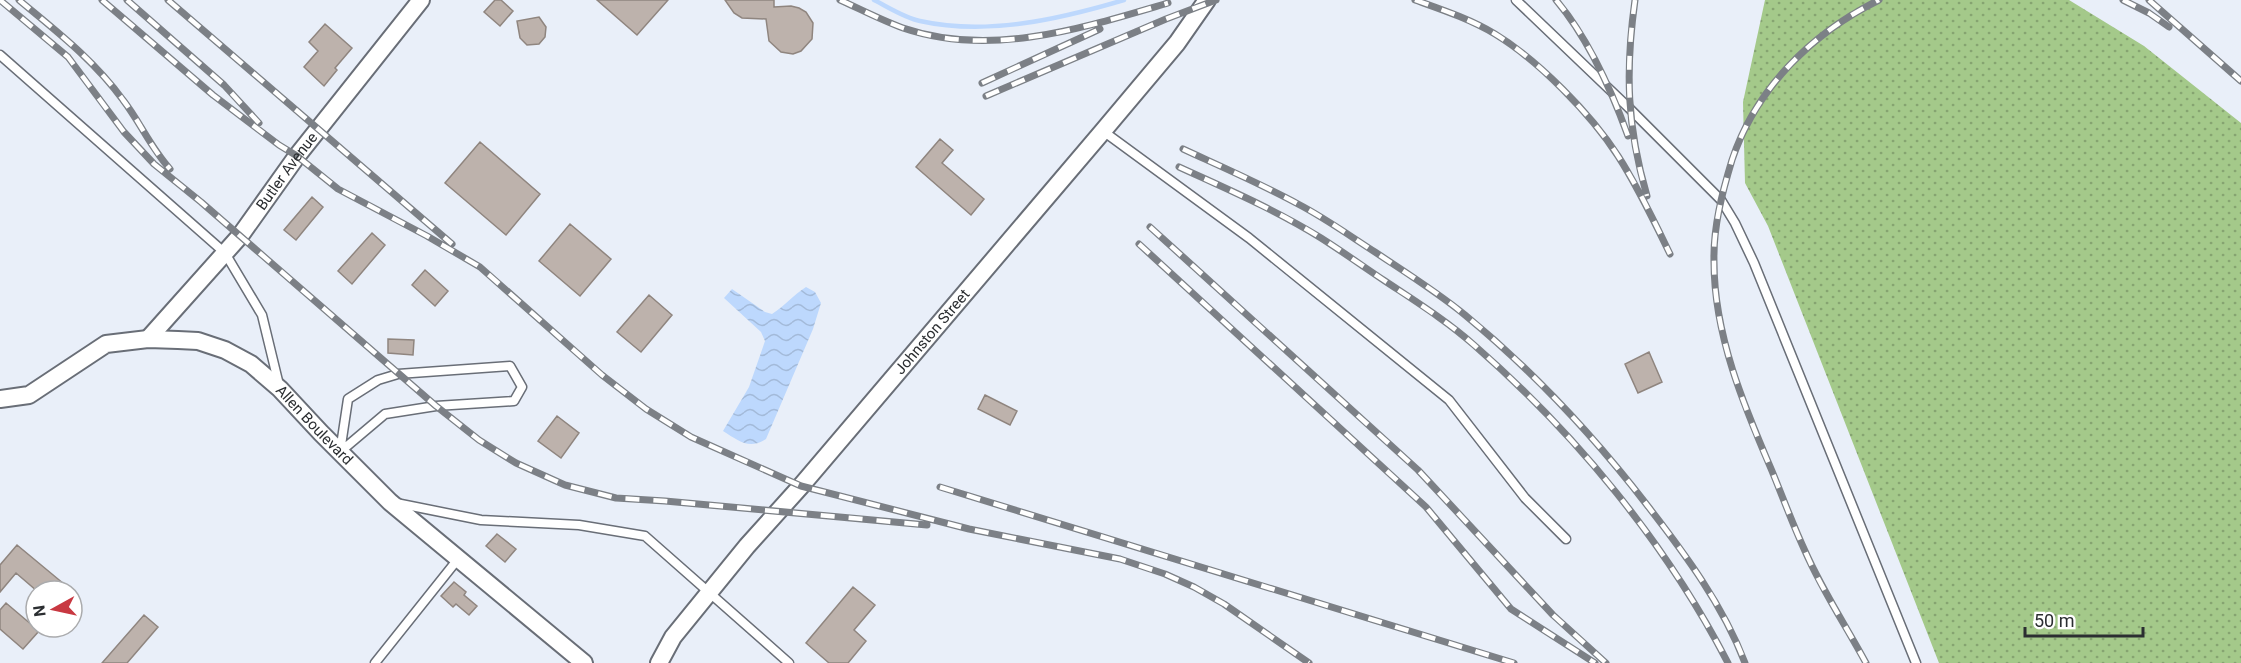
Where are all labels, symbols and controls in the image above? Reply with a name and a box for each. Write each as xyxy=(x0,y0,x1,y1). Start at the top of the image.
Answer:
street label: Butler Avenue xyxy=(252,129,321,214)
street label: Johnston Street xyxy=(891,285,973,378)
street label: Allen Boulevard xyxy=(272,381,357,469)
north arrow xyxy=(24,579,84,639)
scale bar xyxy=(2025,600,2144,638)
text: N xyxy=(29,604,50,618)
text: 50 m xyxy=(2034,610,2074,631)

